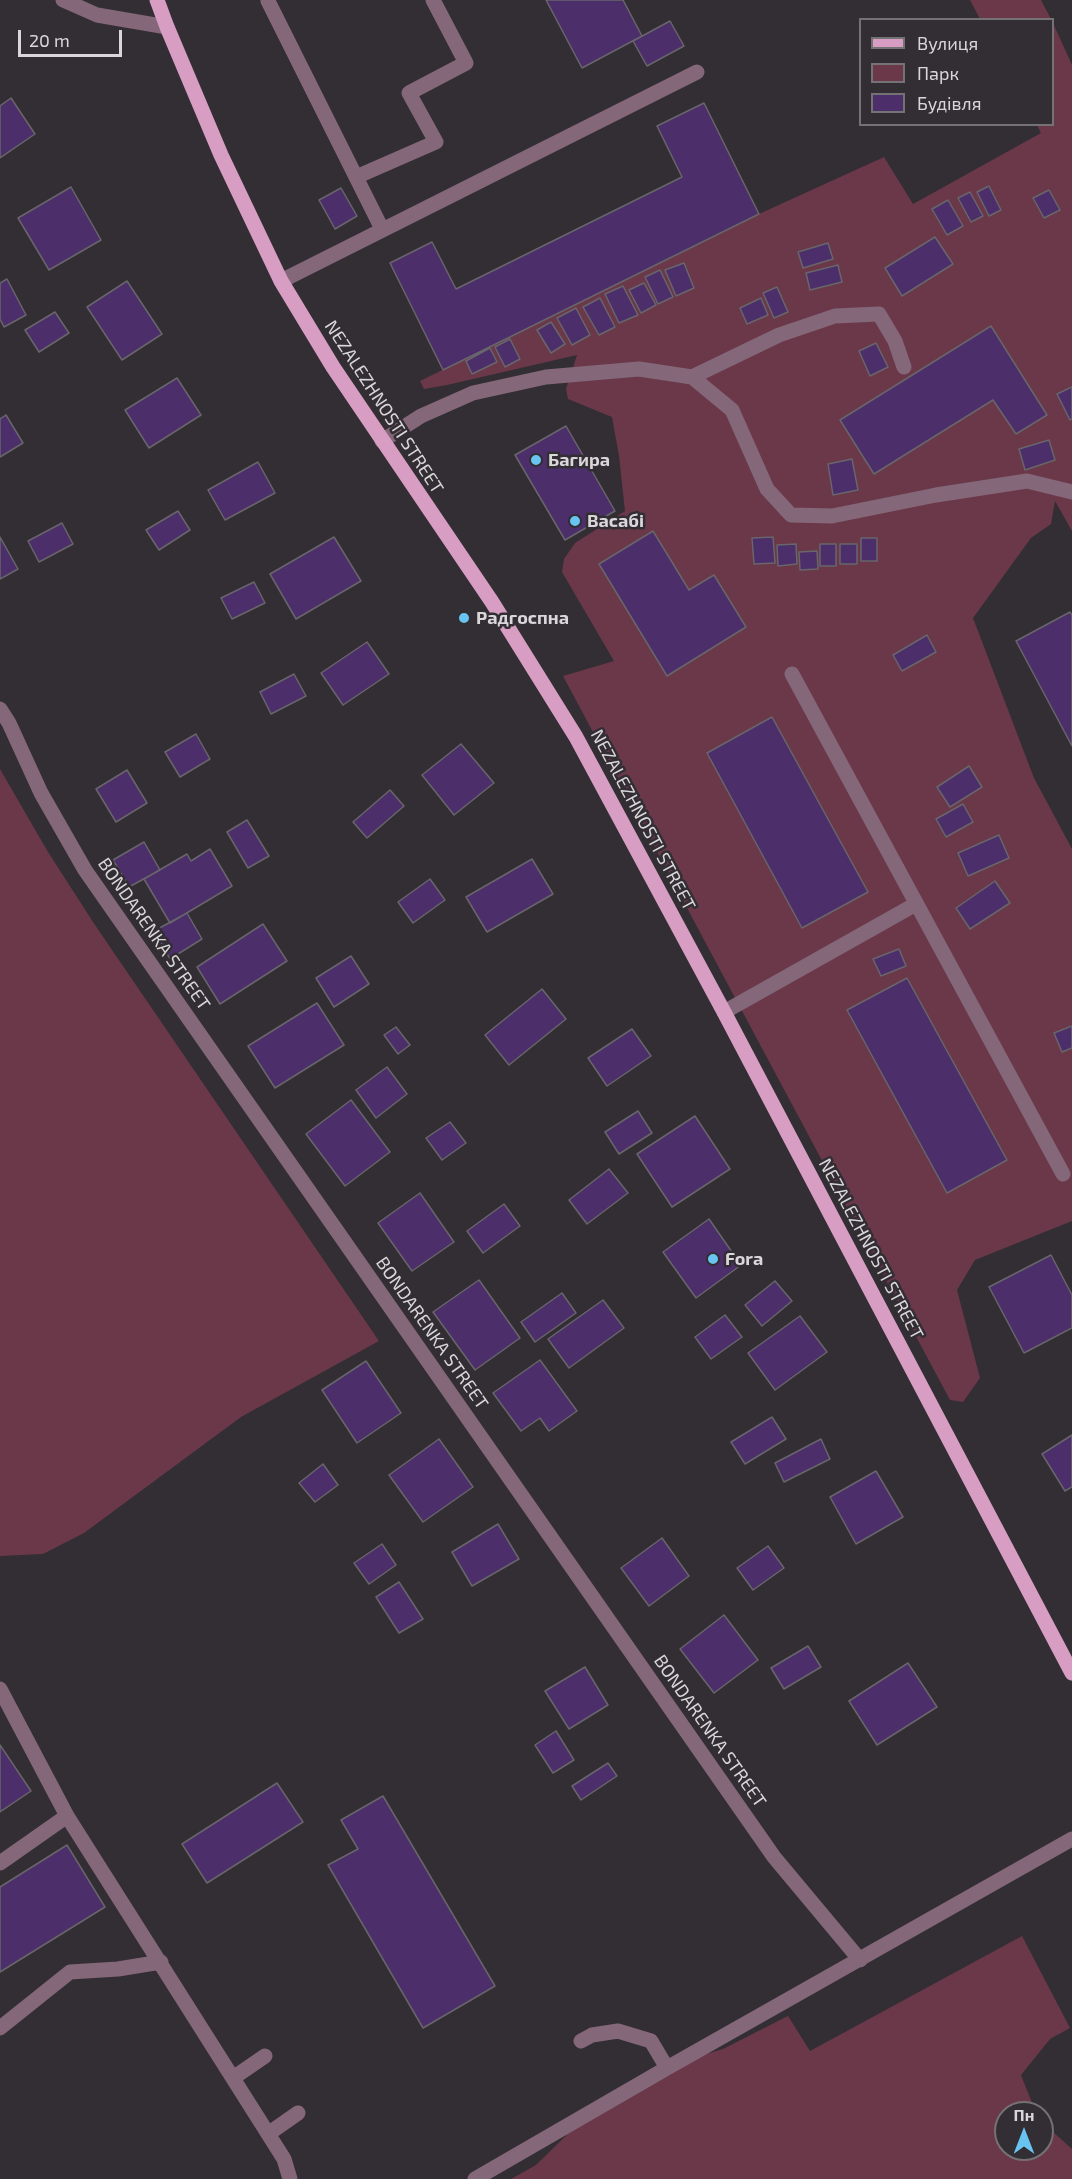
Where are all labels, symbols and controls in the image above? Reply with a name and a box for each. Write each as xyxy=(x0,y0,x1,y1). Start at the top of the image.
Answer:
scale bar xyxy=(21,18,124,56)
legend xyxy=(859,18,1054,126)
text: 20 m xyxy=(29,29,70,51)
text: Вулиця xyxy=(917,32,978,54)
text: Парк xyxy=(917,62,959,84)
text: Будівля xyxy=(917,92,981,114)
street label: NEZALEZHNOSTI STREET xyxy=(320,316,448,498)
place label: Багира xyxy=(548,449,610,471)
marker: Багира xyxy=(529,453,543,467)
place label: Васабі xyxy=(587,510,644,532)
marker: Васабі xyxy=(568,514,582,528)
place label: Радгоспна xyxy=(476,607,569,629)
marker: Радгоспна xyxy=(457,611,471,625)
street label: NEZALEZHNOSTI STREET xyxy=(586,726,700,914)
street label: BONDARENKA STREET xyxy=(93,854,215,1014)
street label: NEZALEZHNOSTI STREET xyxy=(814,1155,928,1343)
place label: Fora xyxy=(725,1248,763,1270)
marker: Fora xyxy=(706,1252,720,1266)
street label: BONDARENKA STREET xyxy=(371,1253,493,1413)
street label: BONDARENKA STREET xyxy=(649,1651,771,1811)
north arrow xyxy=(994,2101,1054,2161)
text: Пн xyxy=(1014,2105,1034,2124)

